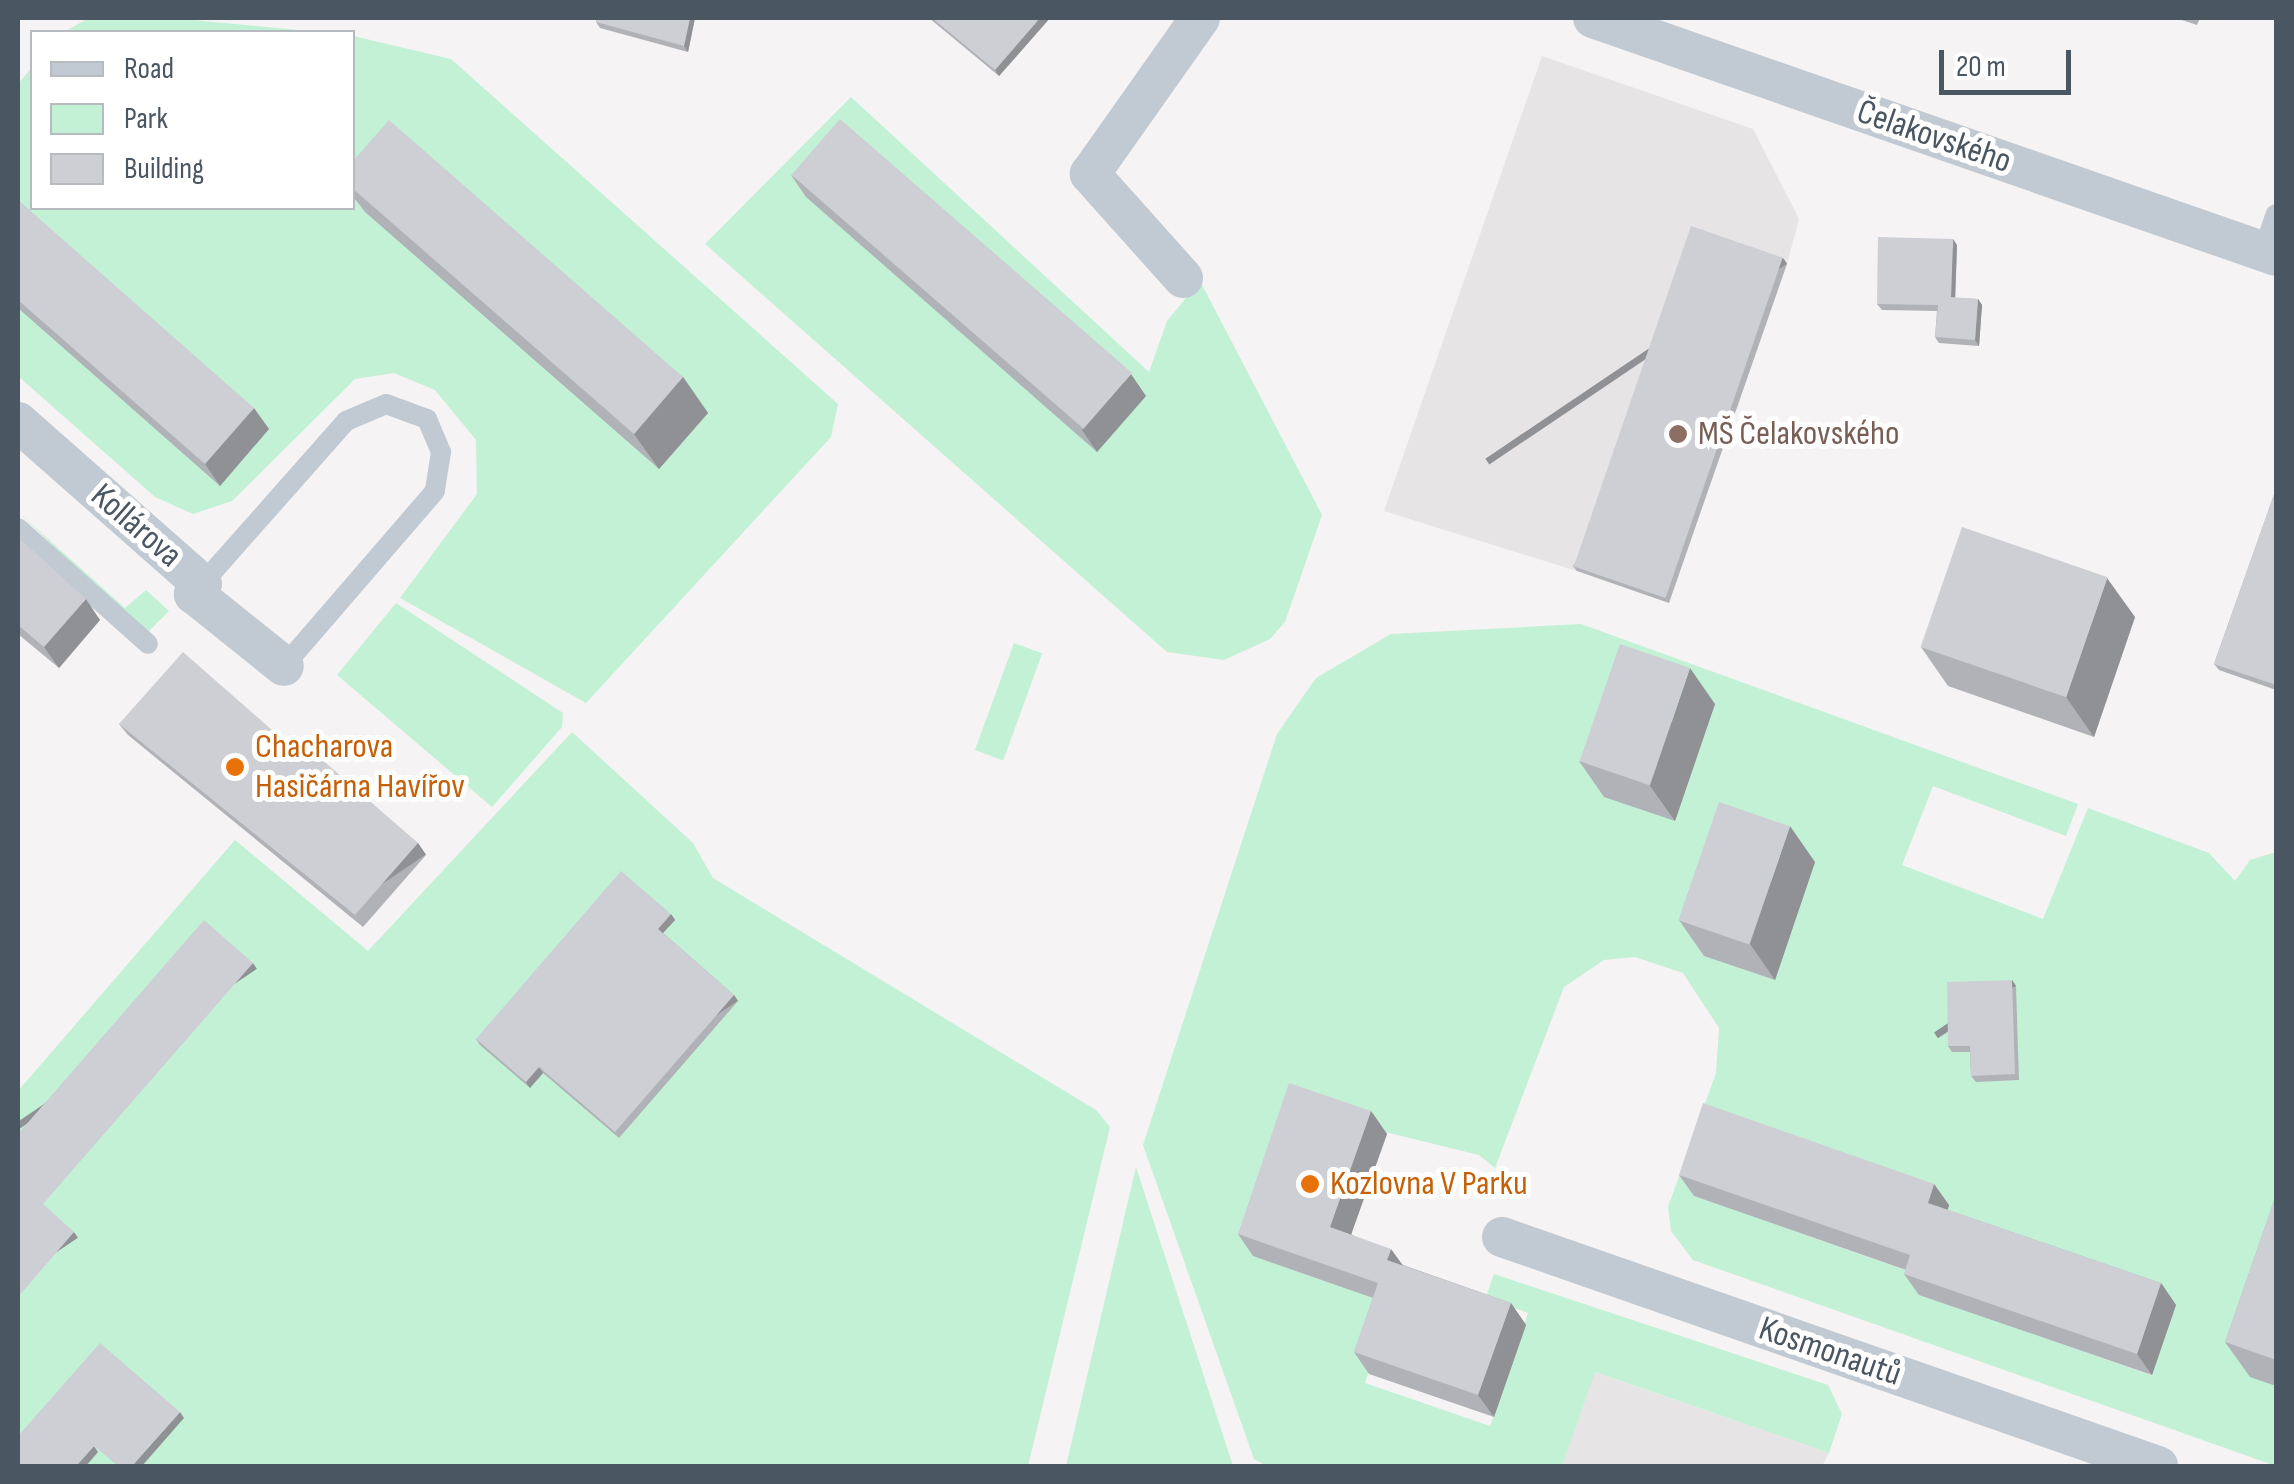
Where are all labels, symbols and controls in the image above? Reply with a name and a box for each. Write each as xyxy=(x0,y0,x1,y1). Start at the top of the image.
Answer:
legend xyxy=(30,30,355,210)
scale bar xyxy=(1944,30,2076,92)
text: 20 m xyxy=(1956,49,2006,85)
text: Road xyxy=(124,51,174,87)
street label: Čelakovského xyxy=(1851,91,2017,183)
text: Park xyxy=(124,101,168,137)
text: Building xyxy=(124,151,204,187)
place label: MŠ Čelakovského xyxy=(1698,413,1900,455)
marker: MŠ Čelakovského xyxy=(1667,423,1689,445)
street label: Kollárova xyxy=(82,475,190,577)
place label: Chacharova Hasičárna Havířov xyxy=(255,726,465,808)
marker: Chacharova Hasičárna Havířov xyxy=(224,756,246,778)
place label: Kozlovna V Parku xyxy=(1330,1163,1528,1205)
marker: Kozlovna V Parku xyxy=(1299,1173,1321,1195)
street label: Kosmonautů xyxy=(1753,1308,1907,1396)

